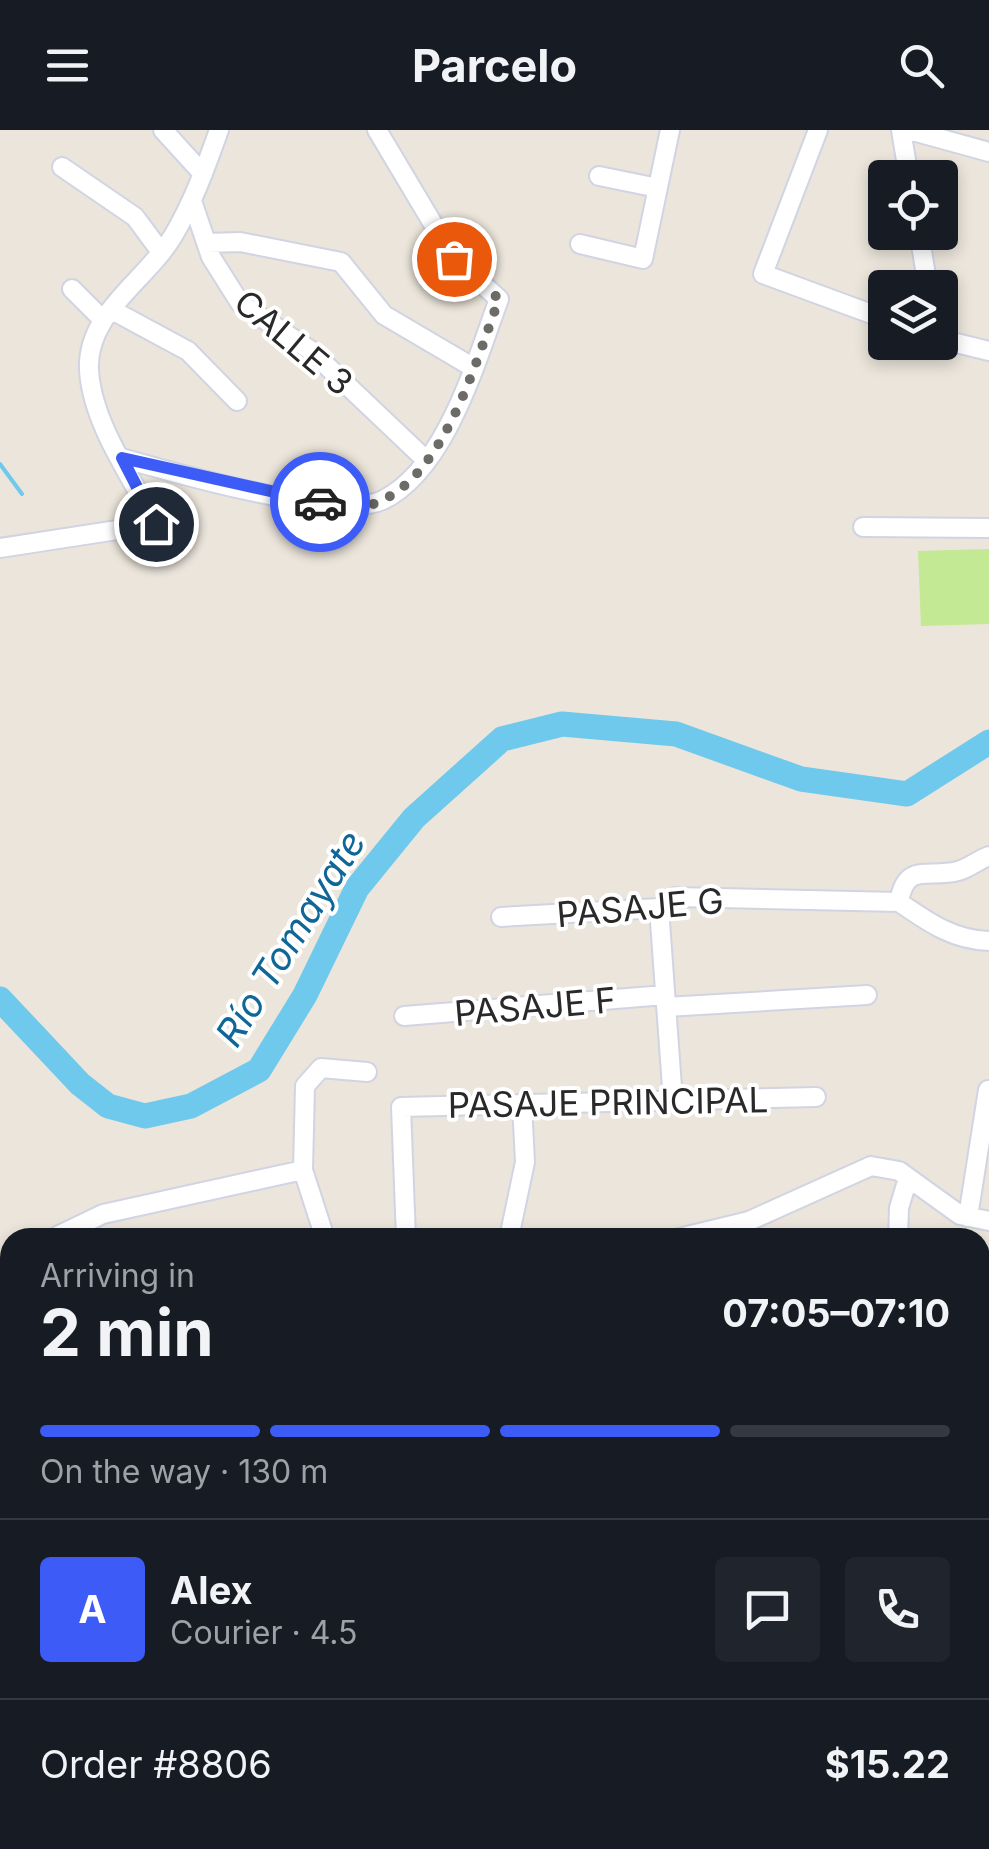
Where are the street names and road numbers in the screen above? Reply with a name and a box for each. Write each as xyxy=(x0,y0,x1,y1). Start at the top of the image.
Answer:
street label: CALLE 3 xyxy=(226,281,362,403)
street label: PASAJE G xyxy=(555,879,725,935)
street label: PASAJE F xyxy=(452,978,618,1034)
street label: PASAJE PRINCIPAL xyxy=(447,1078,769,1126)

